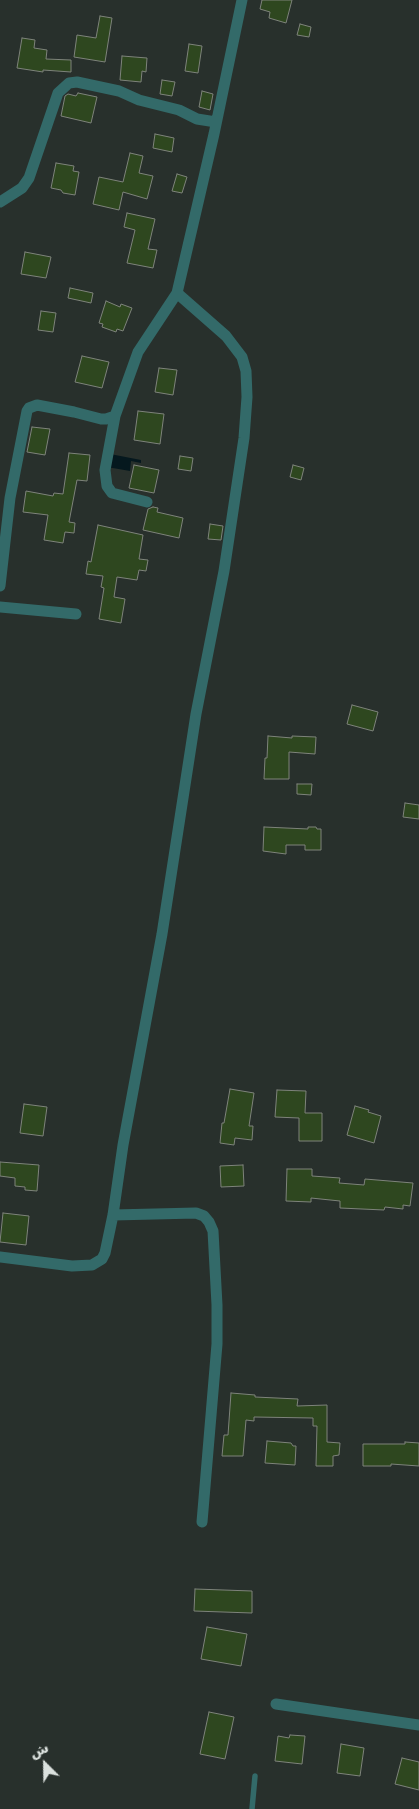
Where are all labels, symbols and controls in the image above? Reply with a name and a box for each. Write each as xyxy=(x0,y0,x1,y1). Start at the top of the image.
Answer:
north arrow xyxy=(20,1739,70,1789)
text: ش xyxy=(27,1739,51,1761)

